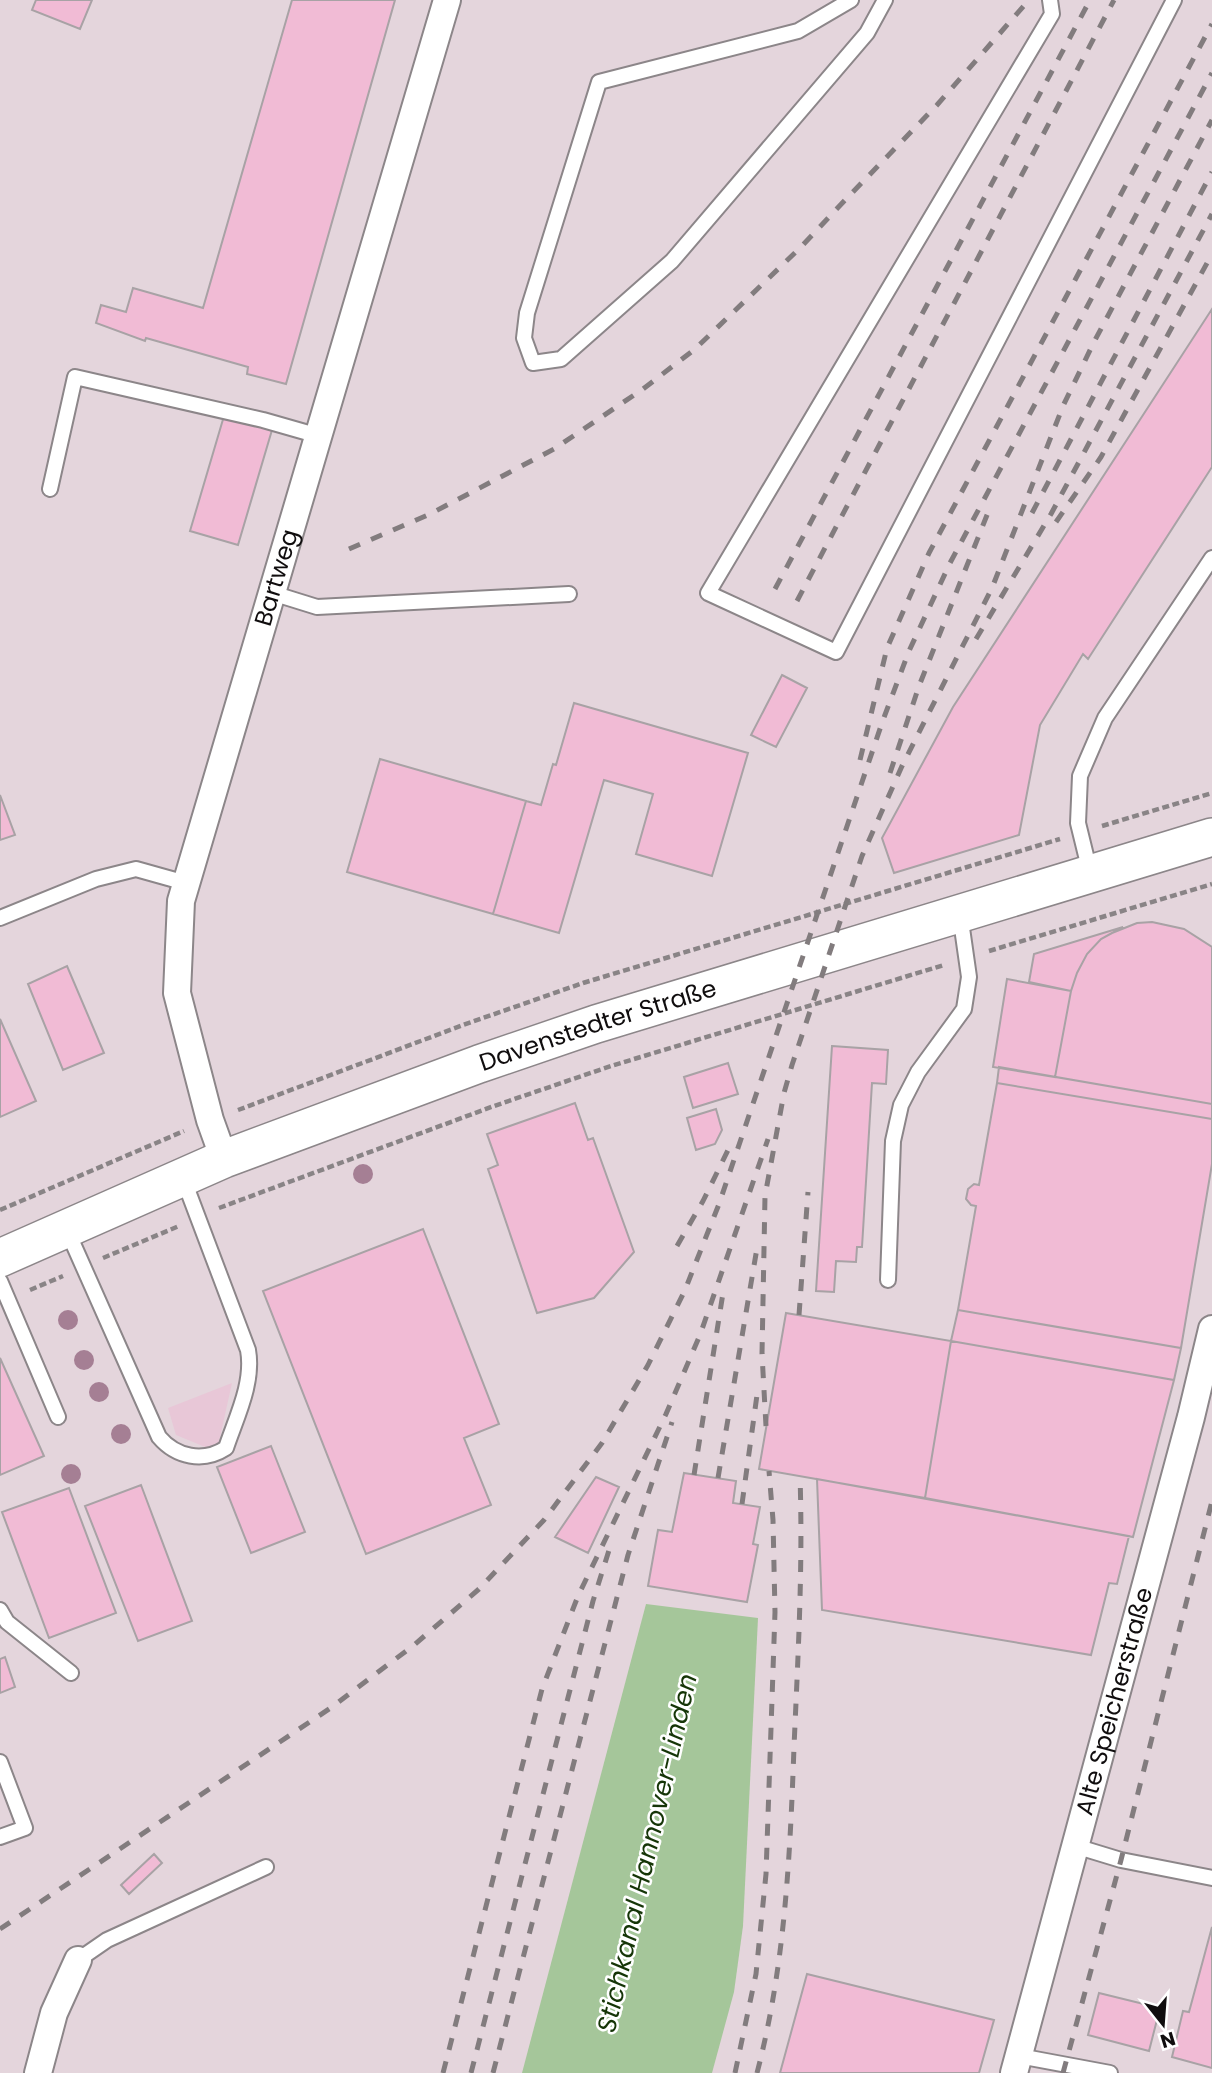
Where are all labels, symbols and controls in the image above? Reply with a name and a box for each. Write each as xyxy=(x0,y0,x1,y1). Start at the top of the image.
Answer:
street label: Bartweg xyxy=(246,525,306,630)
street label: Davenstedter Straße xyxy=(475,971,720,1079)
street label: Alte Speicherstraße xyxy=(1067,1584,1160,1819)
water label: Stichkanal Hannover-Linden xyxy=(588,1670,706,2036)
north arrow xyxy=(1128,1989,1198,2059)
text: N xyxy=(1157,2025,1179,2055)

